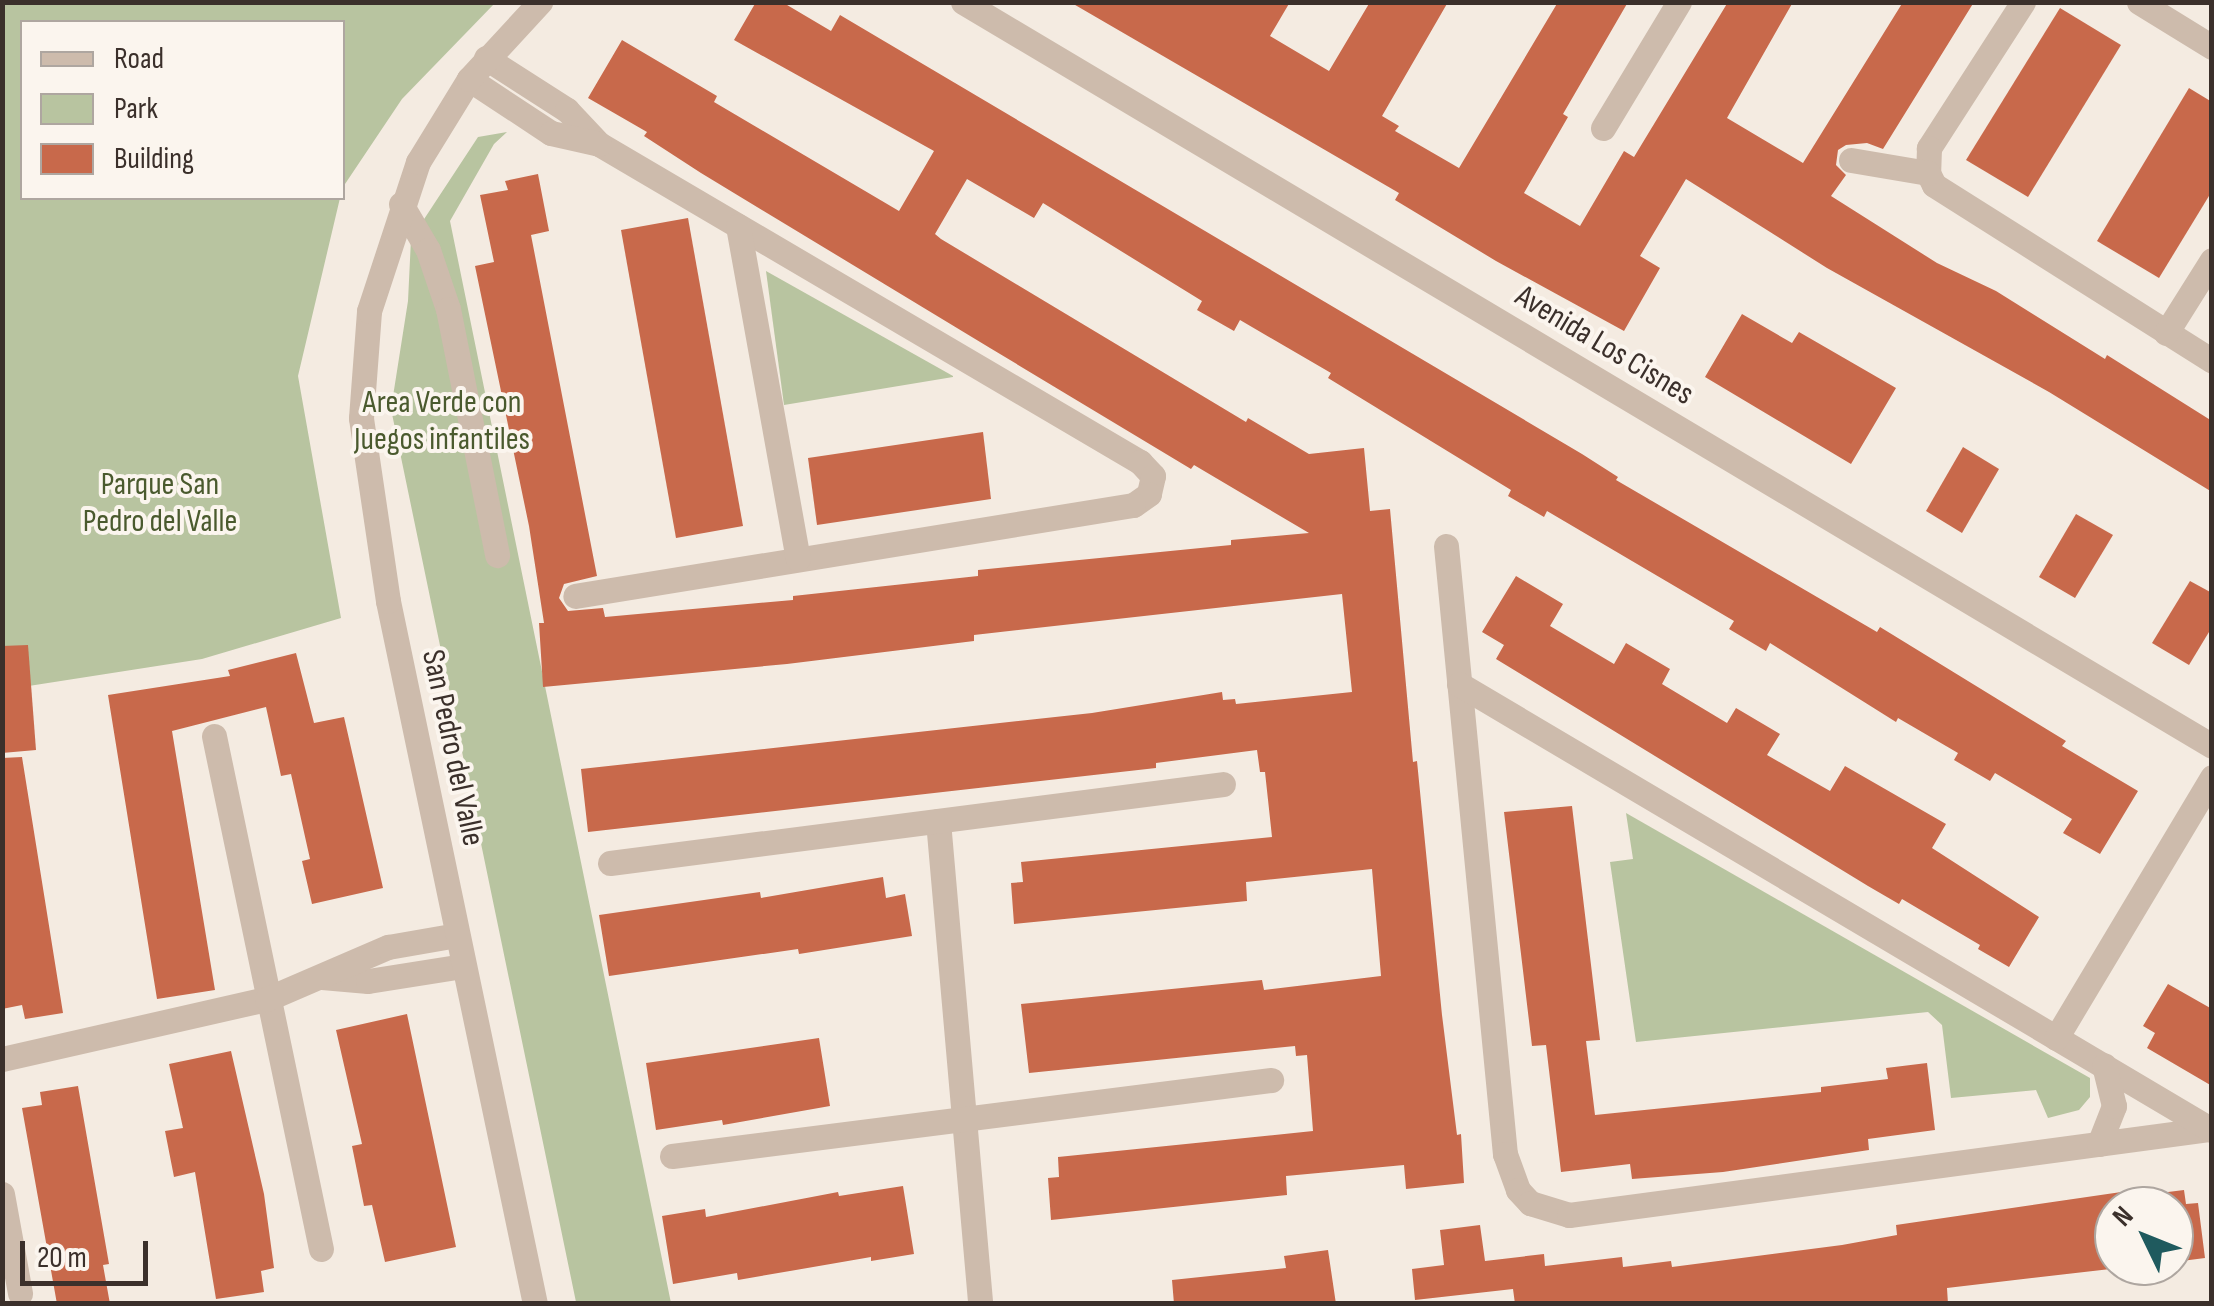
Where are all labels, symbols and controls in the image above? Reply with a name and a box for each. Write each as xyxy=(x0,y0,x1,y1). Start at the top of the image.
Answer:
legend xyxy=(20,20,345,200)
text: Road xyxy=(114,41,164,77)
text: Park xyxy=(114,91,158,127)
text: Building xyxy=(114,141,194,177)
street label: Avenida Los Cisnes xyxy=(1508,278,1700,414)
park label: Area Verde con Juegos infantiles xyxy=(354,385,530,460)
park label: Parque San Pedro del Valle xyxy=(83,467,237,542)
street label: San Pedro del Valle xyxy=(413,647,491,849)
north arrow xyxy=(2094,1186,2194,1286)
text: N xyxy=(2106,1200,2140,1233)
scale bar xyxy=(25,1221,152,1283)
text: 20 m xyxy=(37,1240,87,1276)

